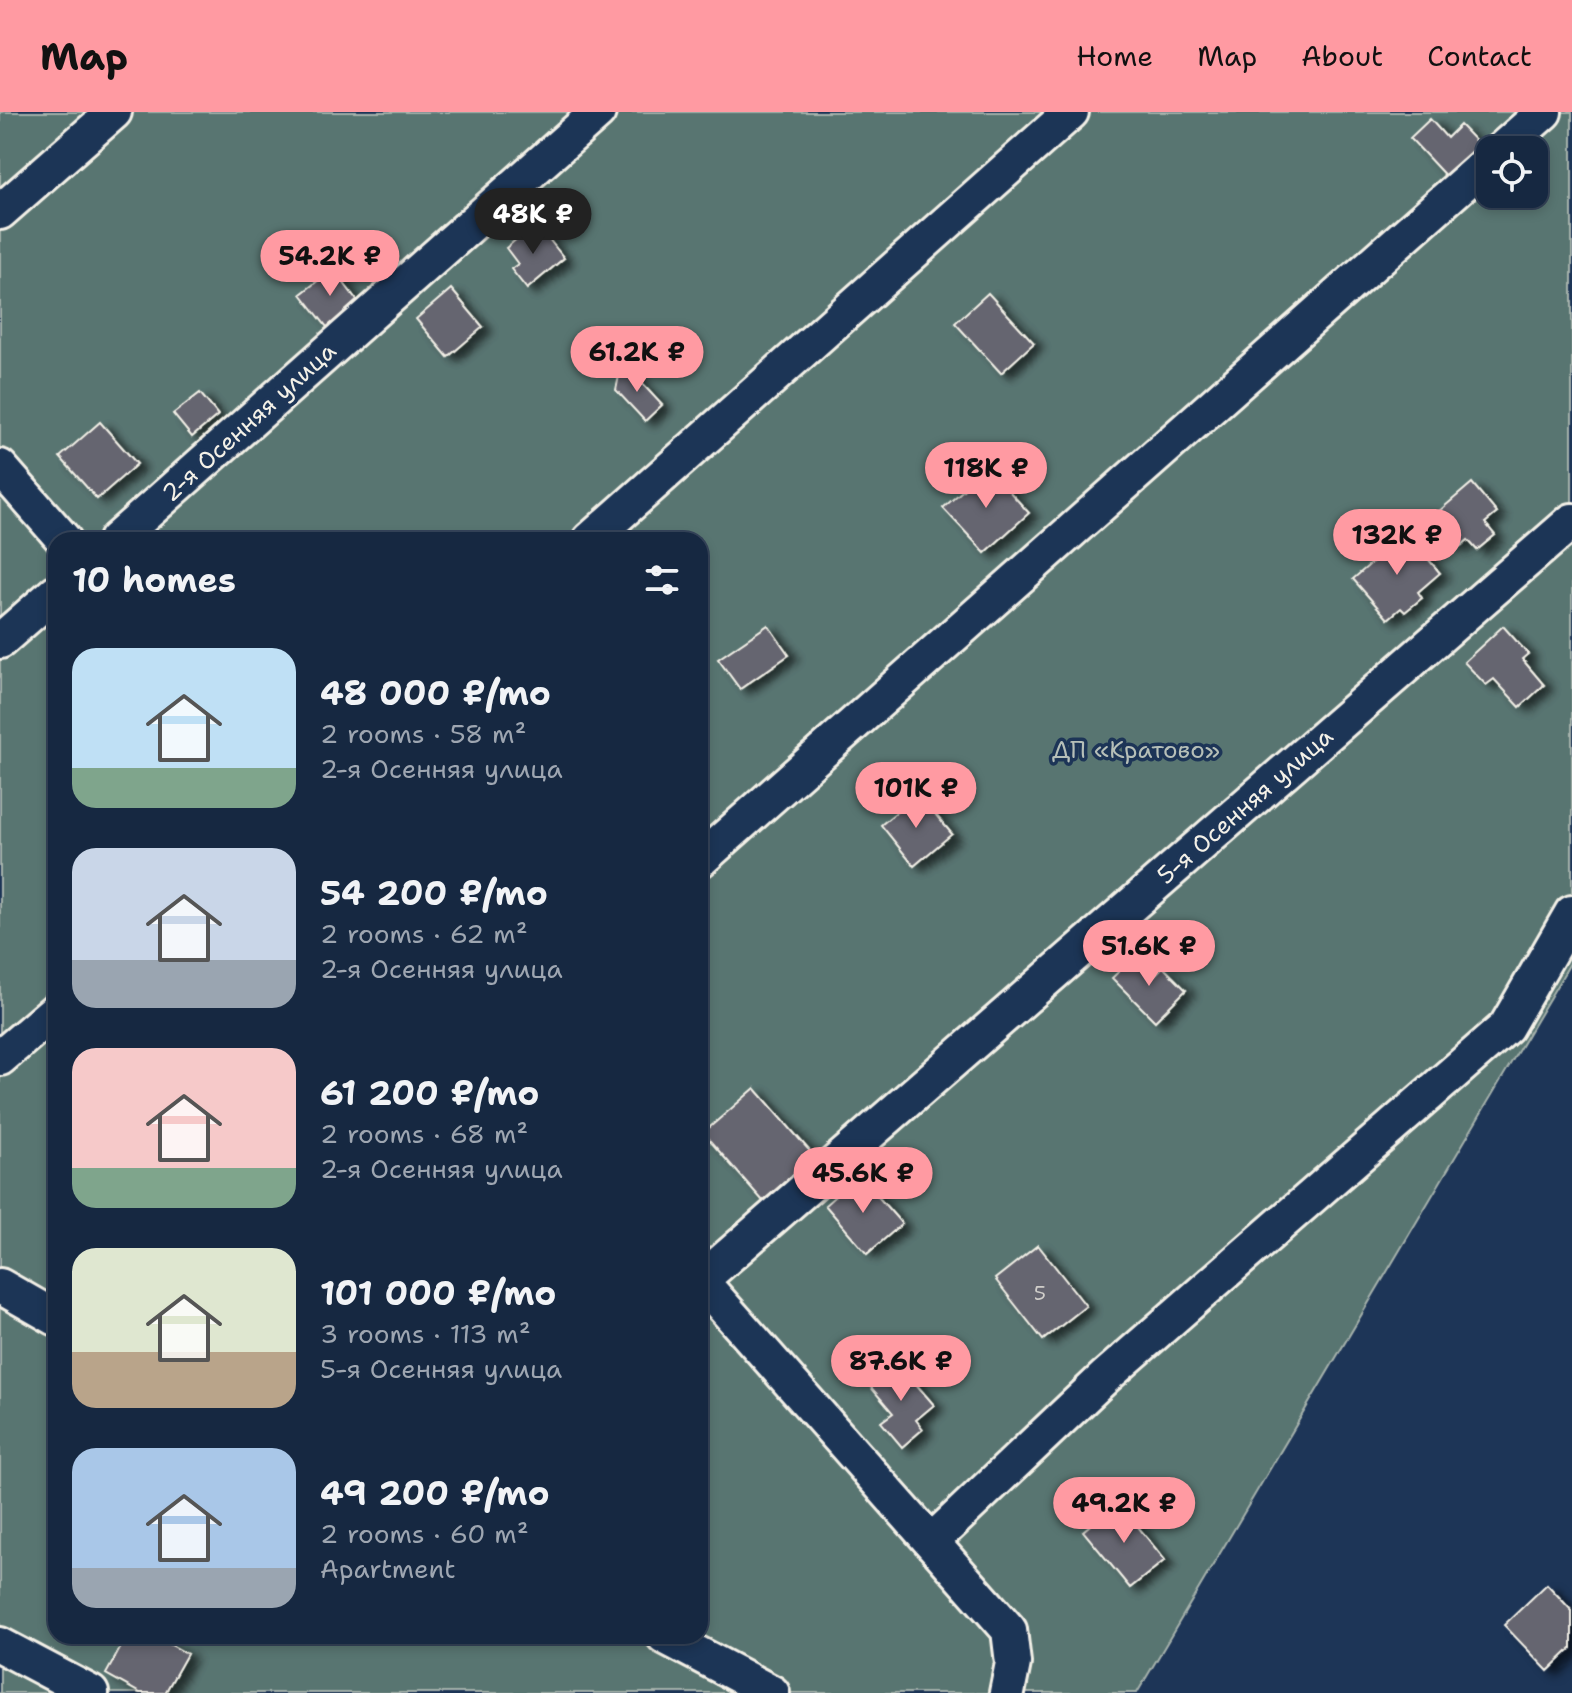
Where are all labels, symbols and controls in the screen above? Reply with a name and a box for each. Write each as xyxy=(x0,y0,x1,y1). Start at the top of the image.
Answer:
text: Map xyxy=(40,31,128,82)
text: Home xyxy=(1076,37,1153,75)
text: Map xyxy=(1197,37,1257,75)
text: About xyxy=(1301,37,1383,75)
text: Contact xyxy=(1427,37,1532,75)
map controls xyxy=(1476,136,1548,208)
button: locate xyxy=(1476,136,1548,208)
pin: 48K ₽ xyxy=(477,188,589,256)
text: 48K ₽ xyxy=(492,196,574,231)
pin: 54.2K ₽ xyxy=(256,230,404,298)
text: 54.2K ₽ xyxy=(278,238,382,273)
pin: 61.2K ₽ xyxy=(563,326,711,394)
text: 61.2K ₽ xyxy=(589,334,685,369)
street label: 2-я Осенняя улица xyxy=(155,335,343,509)
pin: 118K ₽ xyxy=(921,442,1051,510)
text: 118K ₽ xyxy=(943,450,1029,485)
pin: 132K ₽ xyxy=(1332,509,1462,577)
text: 132K ₽ xyxy=(1351,517,1443,552)
text: 10 homes xyxy=(72,557,236,603)
icon: filters xyxy=(640,558,684,602)
text: 48 000 ₽/mo xyxy=(320,670,551,716)
icon: home xyxy=(136,680,232,776)
text: 2 rooms · 58 m² xyxy=(320,716,526,751)
street label: 5-я Осенняя улица xyxy=(1150,721,1340,891)
park label: ДП «Кратово» xyxy=(1052,734,1220,766)
text: 2-я Осенняя улица xyxy=(320,751,563,786)
pin: 101K ₽ xyxy=(851,762,981,830)
text: 101K ₽ xyxy=(873,770,959,805)
text: 54 200 ₽/mo xyxy=(320,870,548,916)
icon: home xyxy=(136,880,232,976)
text: 2 rooms · 62 m² xyxy=(320,916,528,951)
pin: 51.6K ₽ xyxy=(1075,920,1223,988)
text: 51.6K ₽ xyxy=(1101,928,1197,963)
text: 2-я Осенняя улица xyxy=(320,951,563,986)
text: 61 200 ₽/mo xyxy=(320,1070,539,1116)
icon: home xyxy=(136,1080,232,1176)
text: 2 rooms · 68 m² xyxy=(320,1116,528,1151)
pin: 45.6K ₽ xyxy=(789,1147,937,1215)
text: 2-я Осенняя улица xyxy=(320,1151,563,1186)
text: 45.6K ₽ xyxy=(812,1155,914,1190)
text: 101 000 ₽/mo xyxy=(320,1270,556,1316)
icon: home xyxy=(136,1280,232,1376)
house number: 5 xyxy=(1034,1280,1046,1306)
text: 3 rooms · 113 m² xyxy=(320,1316,531,1351)
pin: 87.6K ₽ xyxy=(827,1335,975,1403)
text: 87.6K ₽ xyxy=(849,1343,953,1378)
text: 5-я Осенняя улица xyxy=(320,1351,562,1386)
text: 49 200 ₽/mo xyxy=(320,1470,550,1516)
pin: 49.2K ₽ xyxy=(1050,1477,1198,1545)
icon: home xyxy=(136,1480,232,1576)
text: 49.2K ₽ xyxy=(1071,1485,1177,1520)
text: 2 rooms · 60 m² xyxy=(320,1516,529,1551)
text: Apartment xyxy=(320,1551,456,1586)

